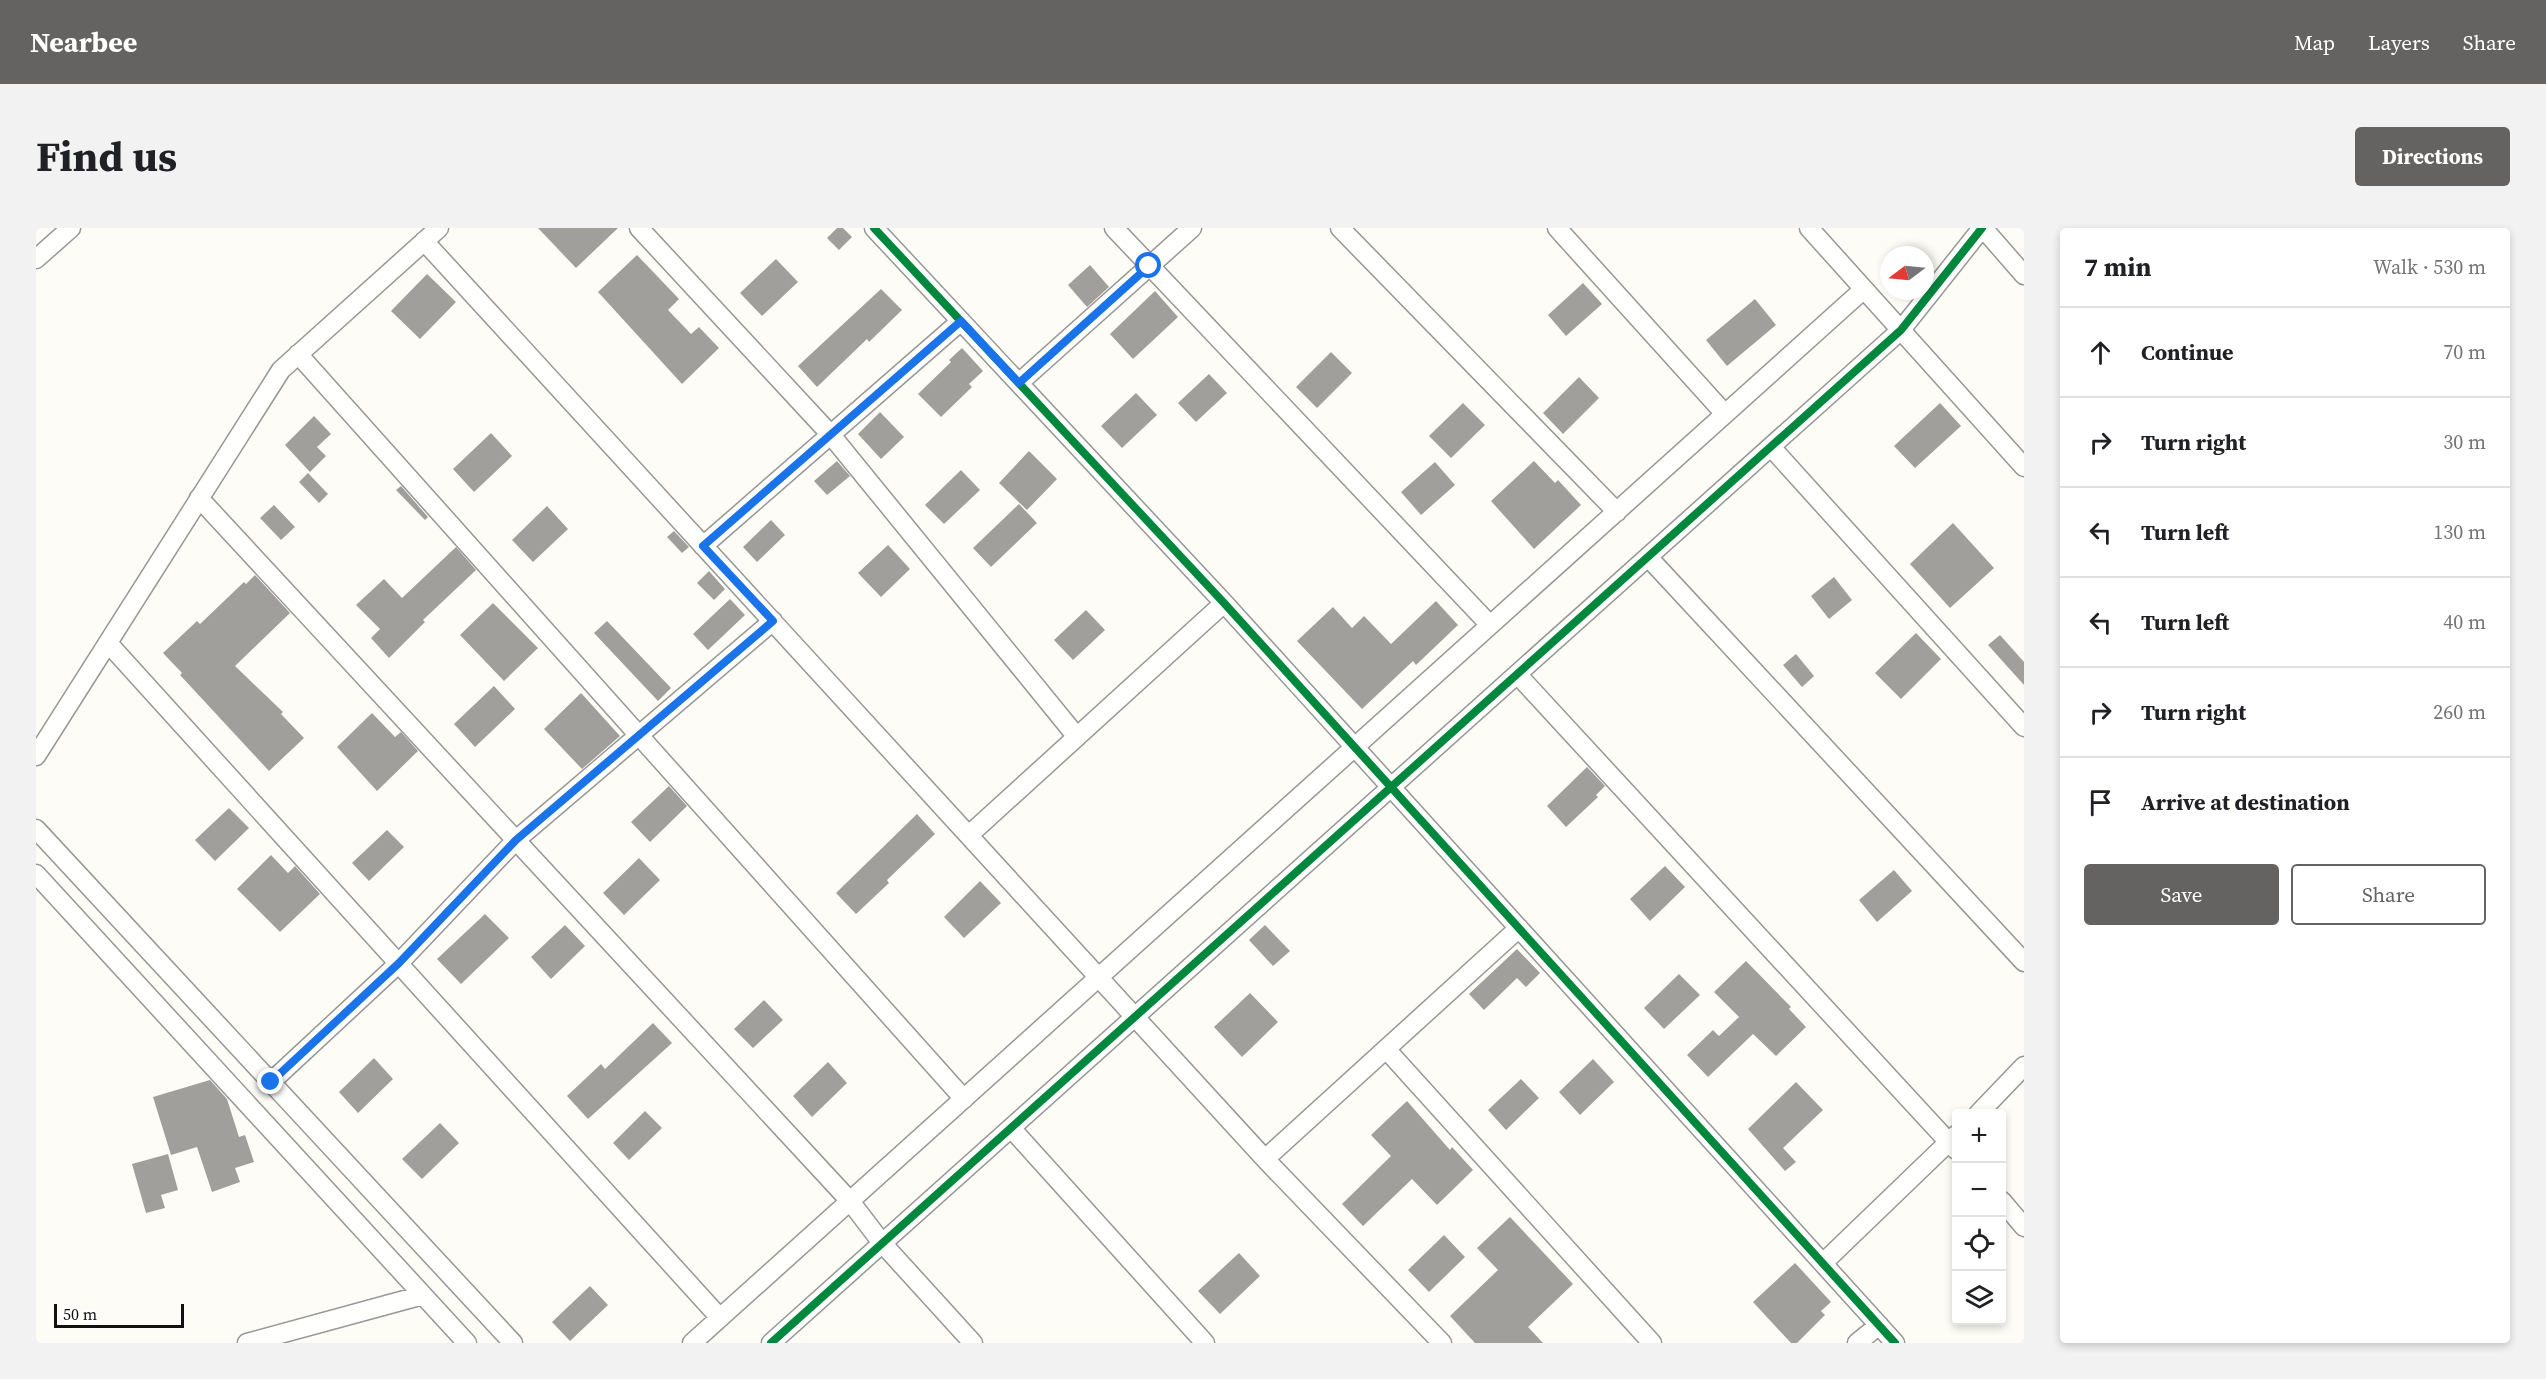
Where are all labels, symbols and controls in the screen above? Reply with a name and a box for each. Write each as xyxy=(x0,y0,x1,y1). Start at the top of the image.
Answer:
text: Nearbee xyxy=(30,23,137,61)
text: Map xyxy=(2294,28,2335,57)
text: Layers xyxy=(2368,28,2430,57)
text: Share xyxy=(2463,28,2516,57)
text: Find us xyxy=(36,127,177,185)
button: Directions xyxy=(2355,127,2510,186)
north arrow xyxy=(1880,246,1934,300)
text: 7 min xyxy=(2084,249,2151,285)
route start xyxy=(1135,252,1161,278)
text: Walk · 530 m xyxy=(2373,253,2486,281)
icon: ahead xyxy=(2084,336,2117,369)
text: Continue xyxy=(2141,337,2234,367)
text: 70 m xyxy=(2443,338,2486,366)
icon: right xyxy=(2084,426,2117,459)
text: Turn right xyxy=(2141,427,2246,457)
text: 30 m xyxy=(2443,428,2486,456)
icon: left xyxy=(2084,516,2117,549)
text: Turn left xyxy=(2141,517,2229,547)
text: 130 m xyxy=(2433,518,2486,546)
icon: left xyxy=(2084,606,2117,639)
text: Turn left xyxy=(2141,607,2229,637)
text: 40 m xyxy=(2443,608,2486,636)
icon: right xyxy=(2084,696,2117,729)
text: Turn right xyxy=(2141,697,2246,727)
text: 260 m xyxy=(2433,698,2486,726)
icon: arrive xyxy=(2084,786,2117,819)
text: Arrive at destination xyxy=(2141,787,2350,817)
button: Save xyxy=(2084,864,2279,925)
button: Share xyxy=(2291,864,2486,925)
route end xyxy=(257,1068,283,1094)
map controls xyxy=(1952,1109,2006,1325)
button: + xyxy=(1952,1109,2006,1163)
button: − xyxy=(1952,1163,2006,1217)
button: locate xyxy=(1952,1217,2006,1271)
button: layers xyxy=(1952,1271,2006,1325)
scale bar xyxy=(54,1301,184,1328)
text: 50 m xyxy=(63,1303,97,1325)

